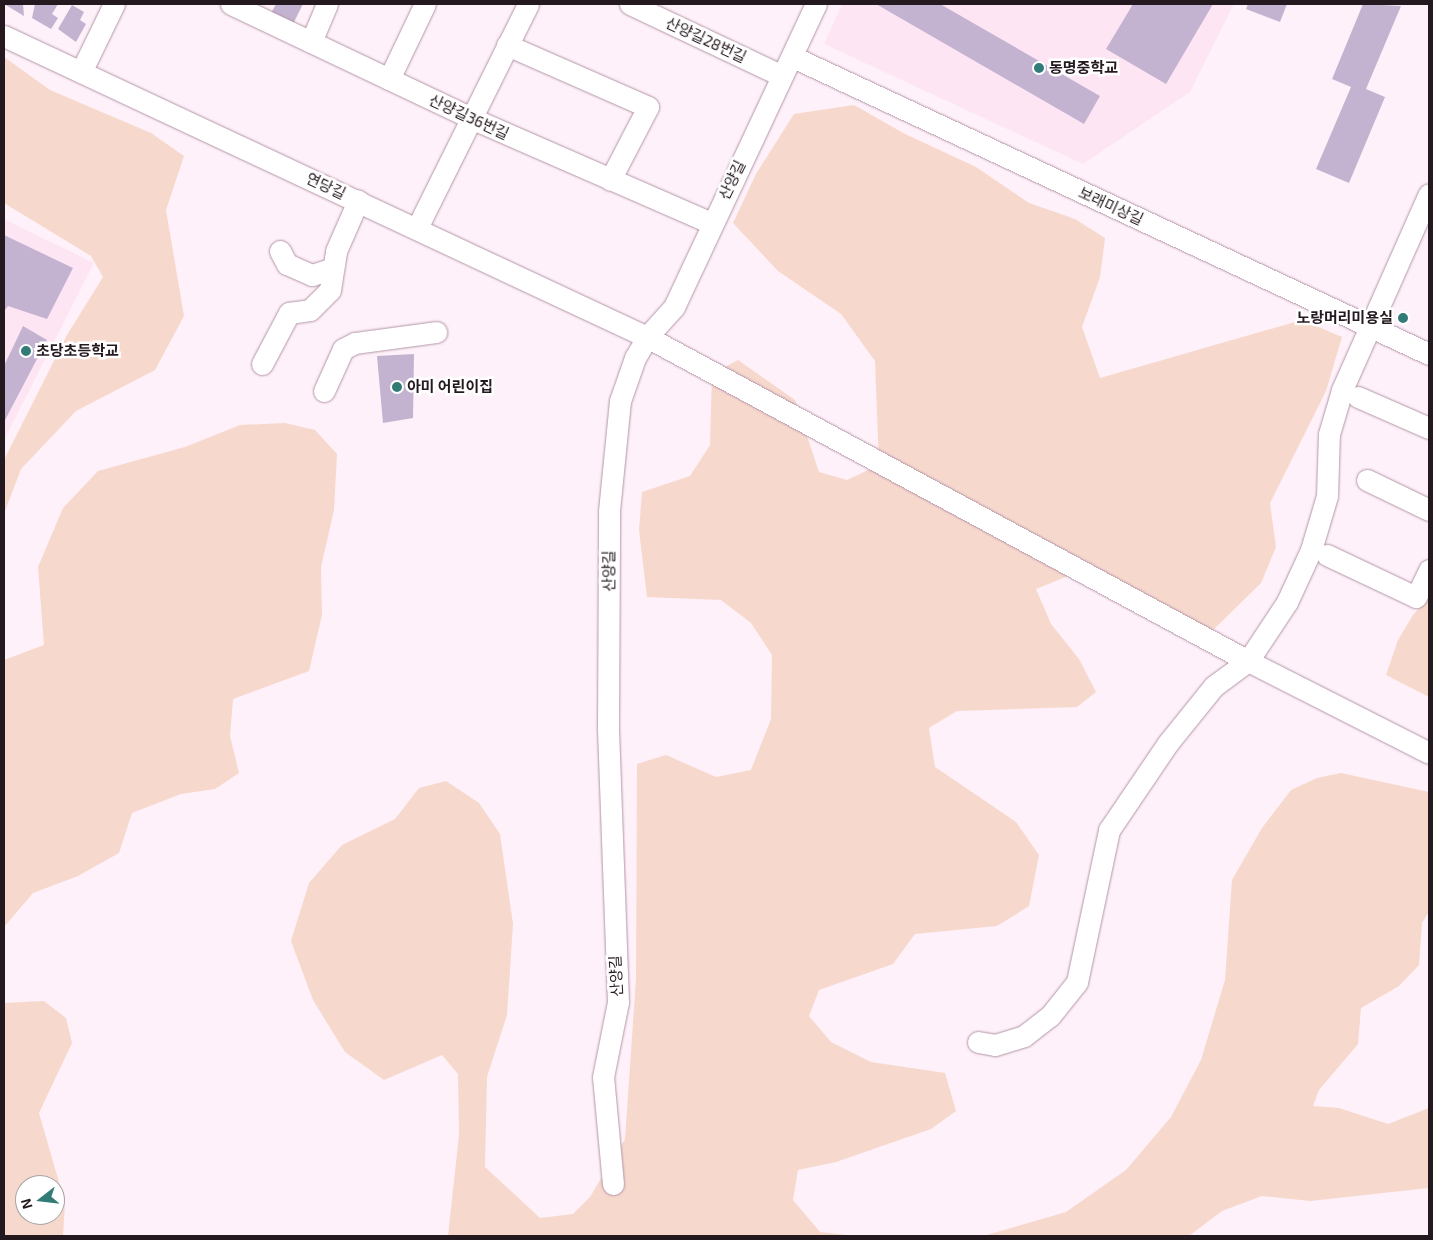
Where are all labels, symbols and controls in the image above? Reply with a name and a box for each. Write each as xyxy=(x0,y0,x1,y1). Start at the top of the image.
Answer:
street label: 산양길28번길 xyxy=(663,14,749,66)
place label: 동명중학교 xyxy=(1049,59,1118,77)
marker: 동명중학교 xyxy=(1033,62,1045,74)
street label: 산양길36번길 xyxy=(426,91,512,143)
street label: 산양길 xyxy=(715,157,749,203)
street label: 연당길 xyxy=(303,169,349,203)
street label: 보래미상길 xyxy=(1076,183,1146,229)
place label: 노랑머리미용실 xyxy=(1296,309,1393,327)
marker: 노랑머리미용실 xyxy=(1397,312,1409,324)
place label: 초당초등학교 xyxy=(36,342,119,360)
marker: 초당초등학교 xyxy=(20,345,32,357)
place label: 아미 어린이집 xyxy=(407,378,493,396)
marker: 아미 어린이집 xyxy=(391,381,403,393)
street label: 산양길 xyxy=(600,550,618,592)
street label: 산양길 xyxy=(606,955,626,997)
north arrow xyxy=(15,1175,65,1225)
text: N xyxy=(16,1197,36,1211)

